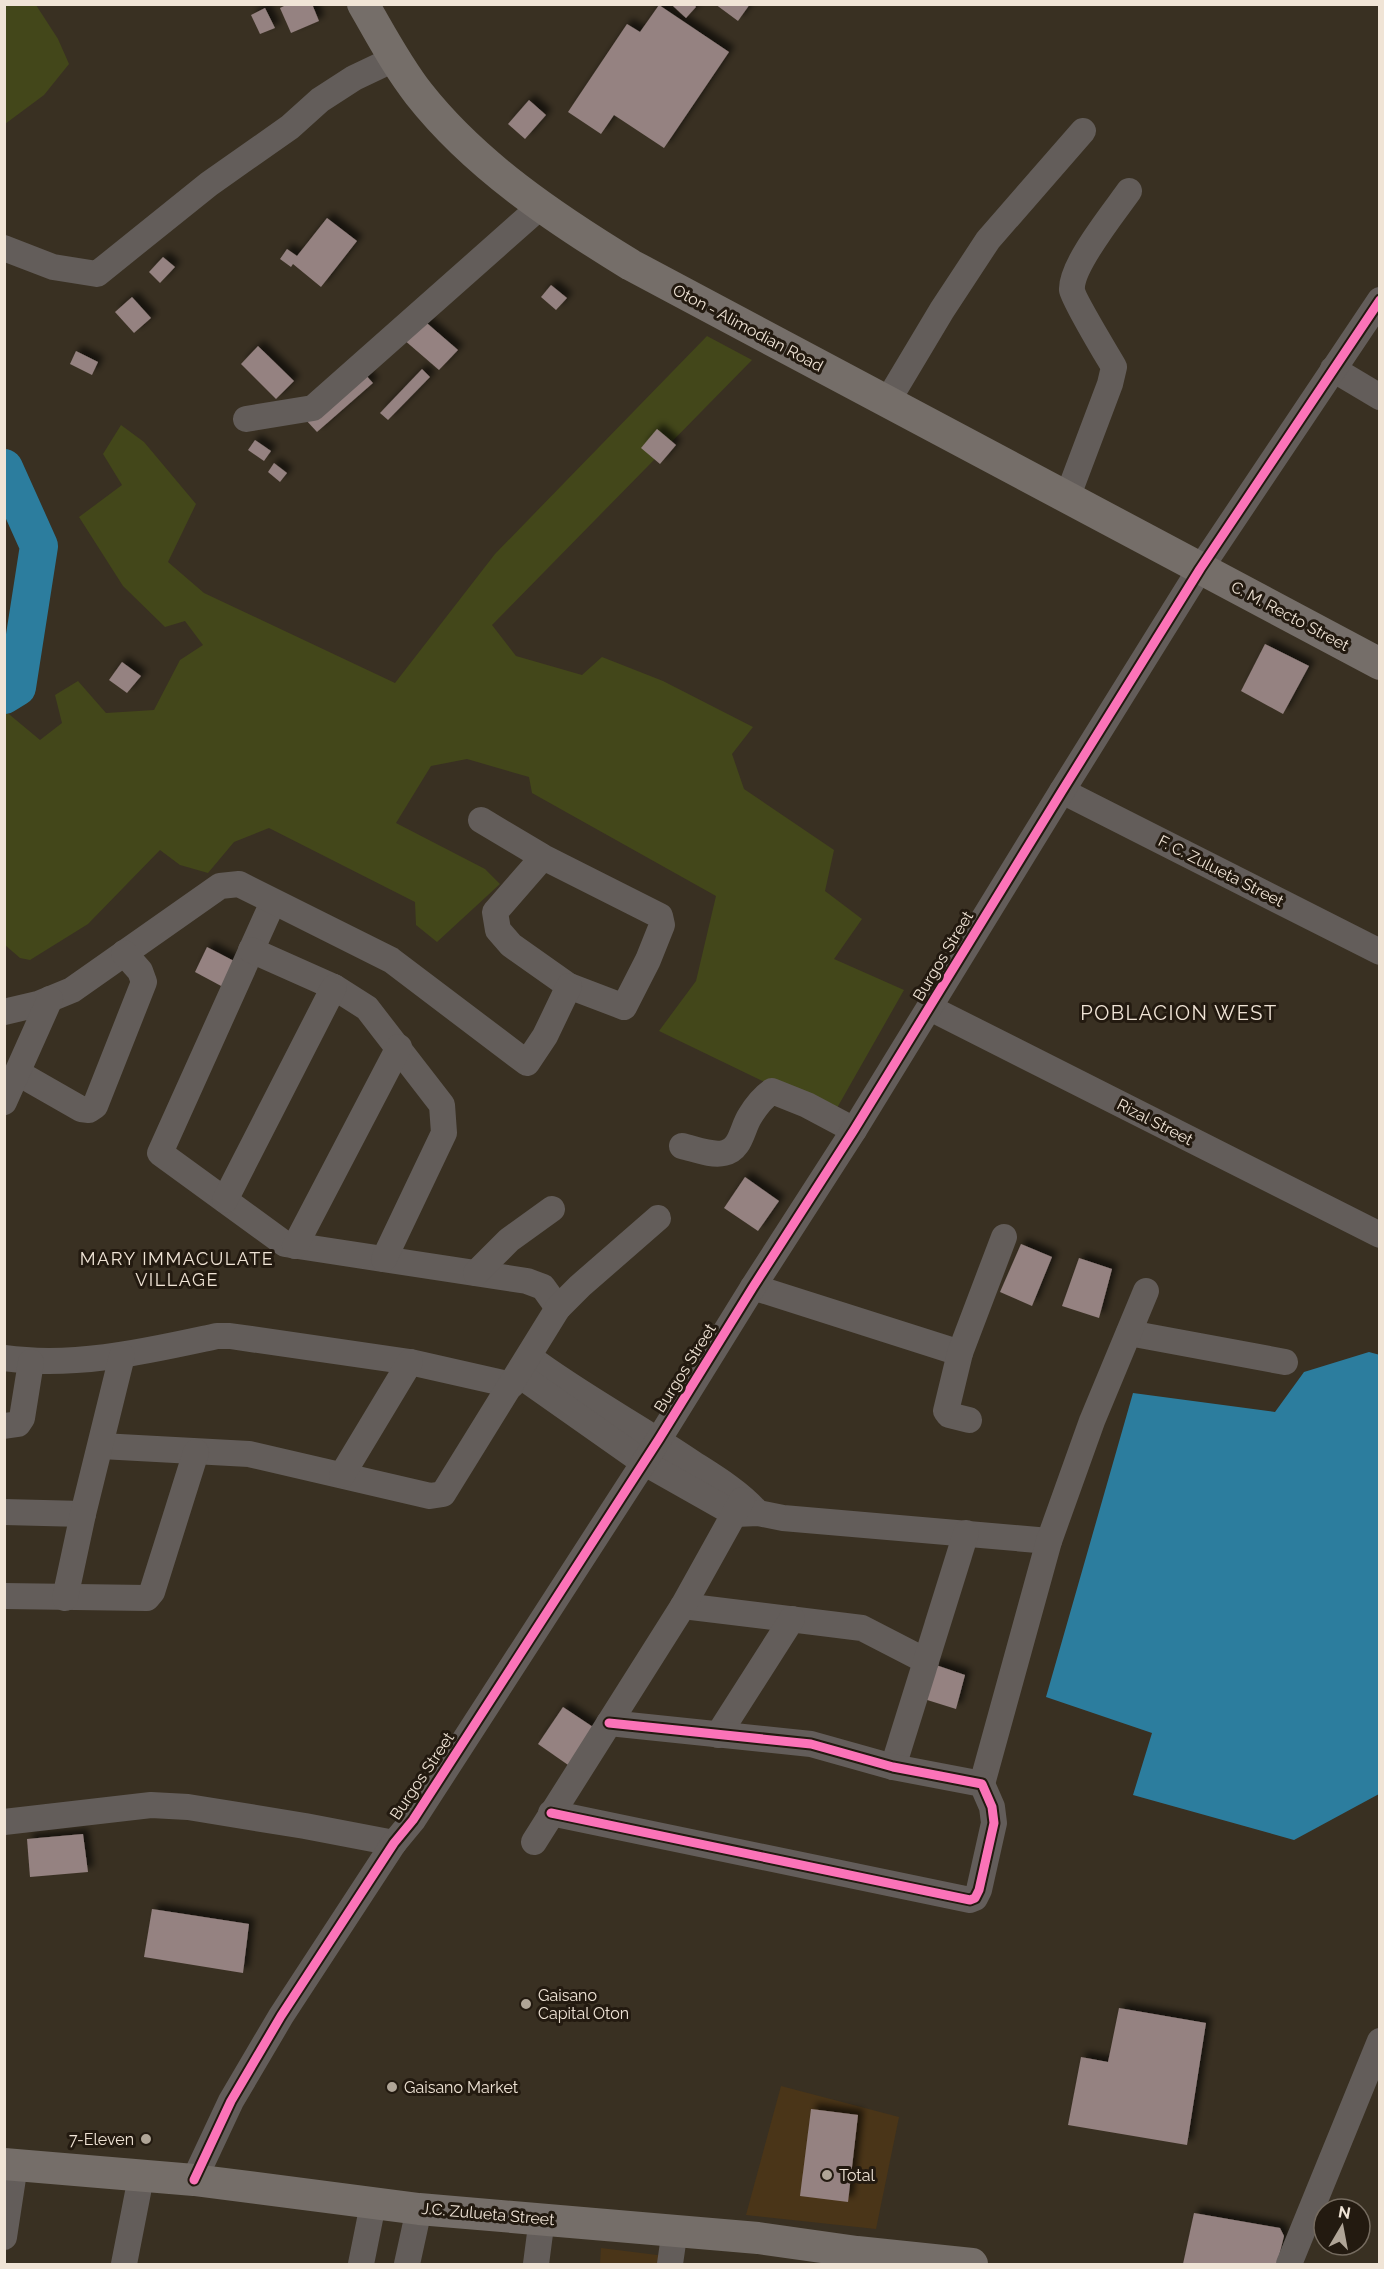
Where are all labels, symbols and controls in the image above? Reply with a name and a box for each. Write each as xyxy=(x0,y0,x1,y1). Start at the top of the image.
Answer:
street label: Oton - Alimodian Road xyxy=(670,280,826,376)
street label: C. M. Recto Street xyxy=(1228,577,1353,655)
street label: F. C. Zulueta Street xyxy=(1155,831,1287,911)
street label: Burgos Street xyxy=(909,907,978,1004)
district label: POBLACION WEST xyxy=(1080,1001,1278,1025)
street label: Rizal Street xyxy=(1114,1095,1197,1150)
district label: MARY IMMACULATE VILLAGE xyxy=(80,1248,274,1290)
street label: Burgos Street xyxy=(650,1320,720,1416)
street label: Burgos Street xyxy=(386,1728,459,1823)
place label: Gaisano Capital Oton xyxy=(538,1986,629,2023)
marker: Gaisano Capital Oton xyxy=(519,1997,533,2011)
place label: Gaisano Market xyxy=(404,2078,519,2097)
marker: Gaisano Market xyxy=(385,2080,399,2094)
place label: 7-Eleven xyxy=(69,2130,134,2149)
marker: 7-Eleven xyxy=(139,2132,153,2146)
place label: Total xyxy=(839,2166,875,2185)
marker: Total xyxy=(820,2168,834,2182)
north arrow xyxy=(1312,2197,1372,2257)
street label: J.C. Zulueta Street xyxy=(421,2199,556,2229)
text: N xyxy=(1337,2202,1352,2223)

